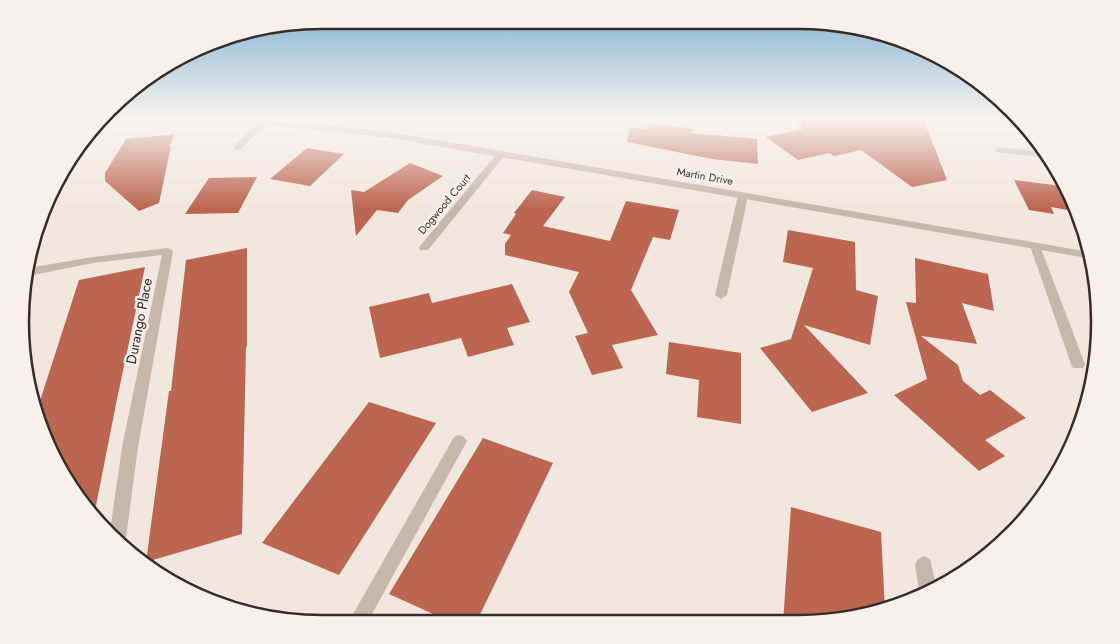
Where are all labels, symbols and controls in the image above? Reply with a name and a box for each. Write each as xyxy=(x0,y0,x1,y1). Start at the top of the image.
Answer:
street label: Martin Drive xyxy=(676,163,735,189)
street label: Dogwood Court xyxy=(414,170,474,238)
street label: Durango Place xyxy=(121,276,157,366)

